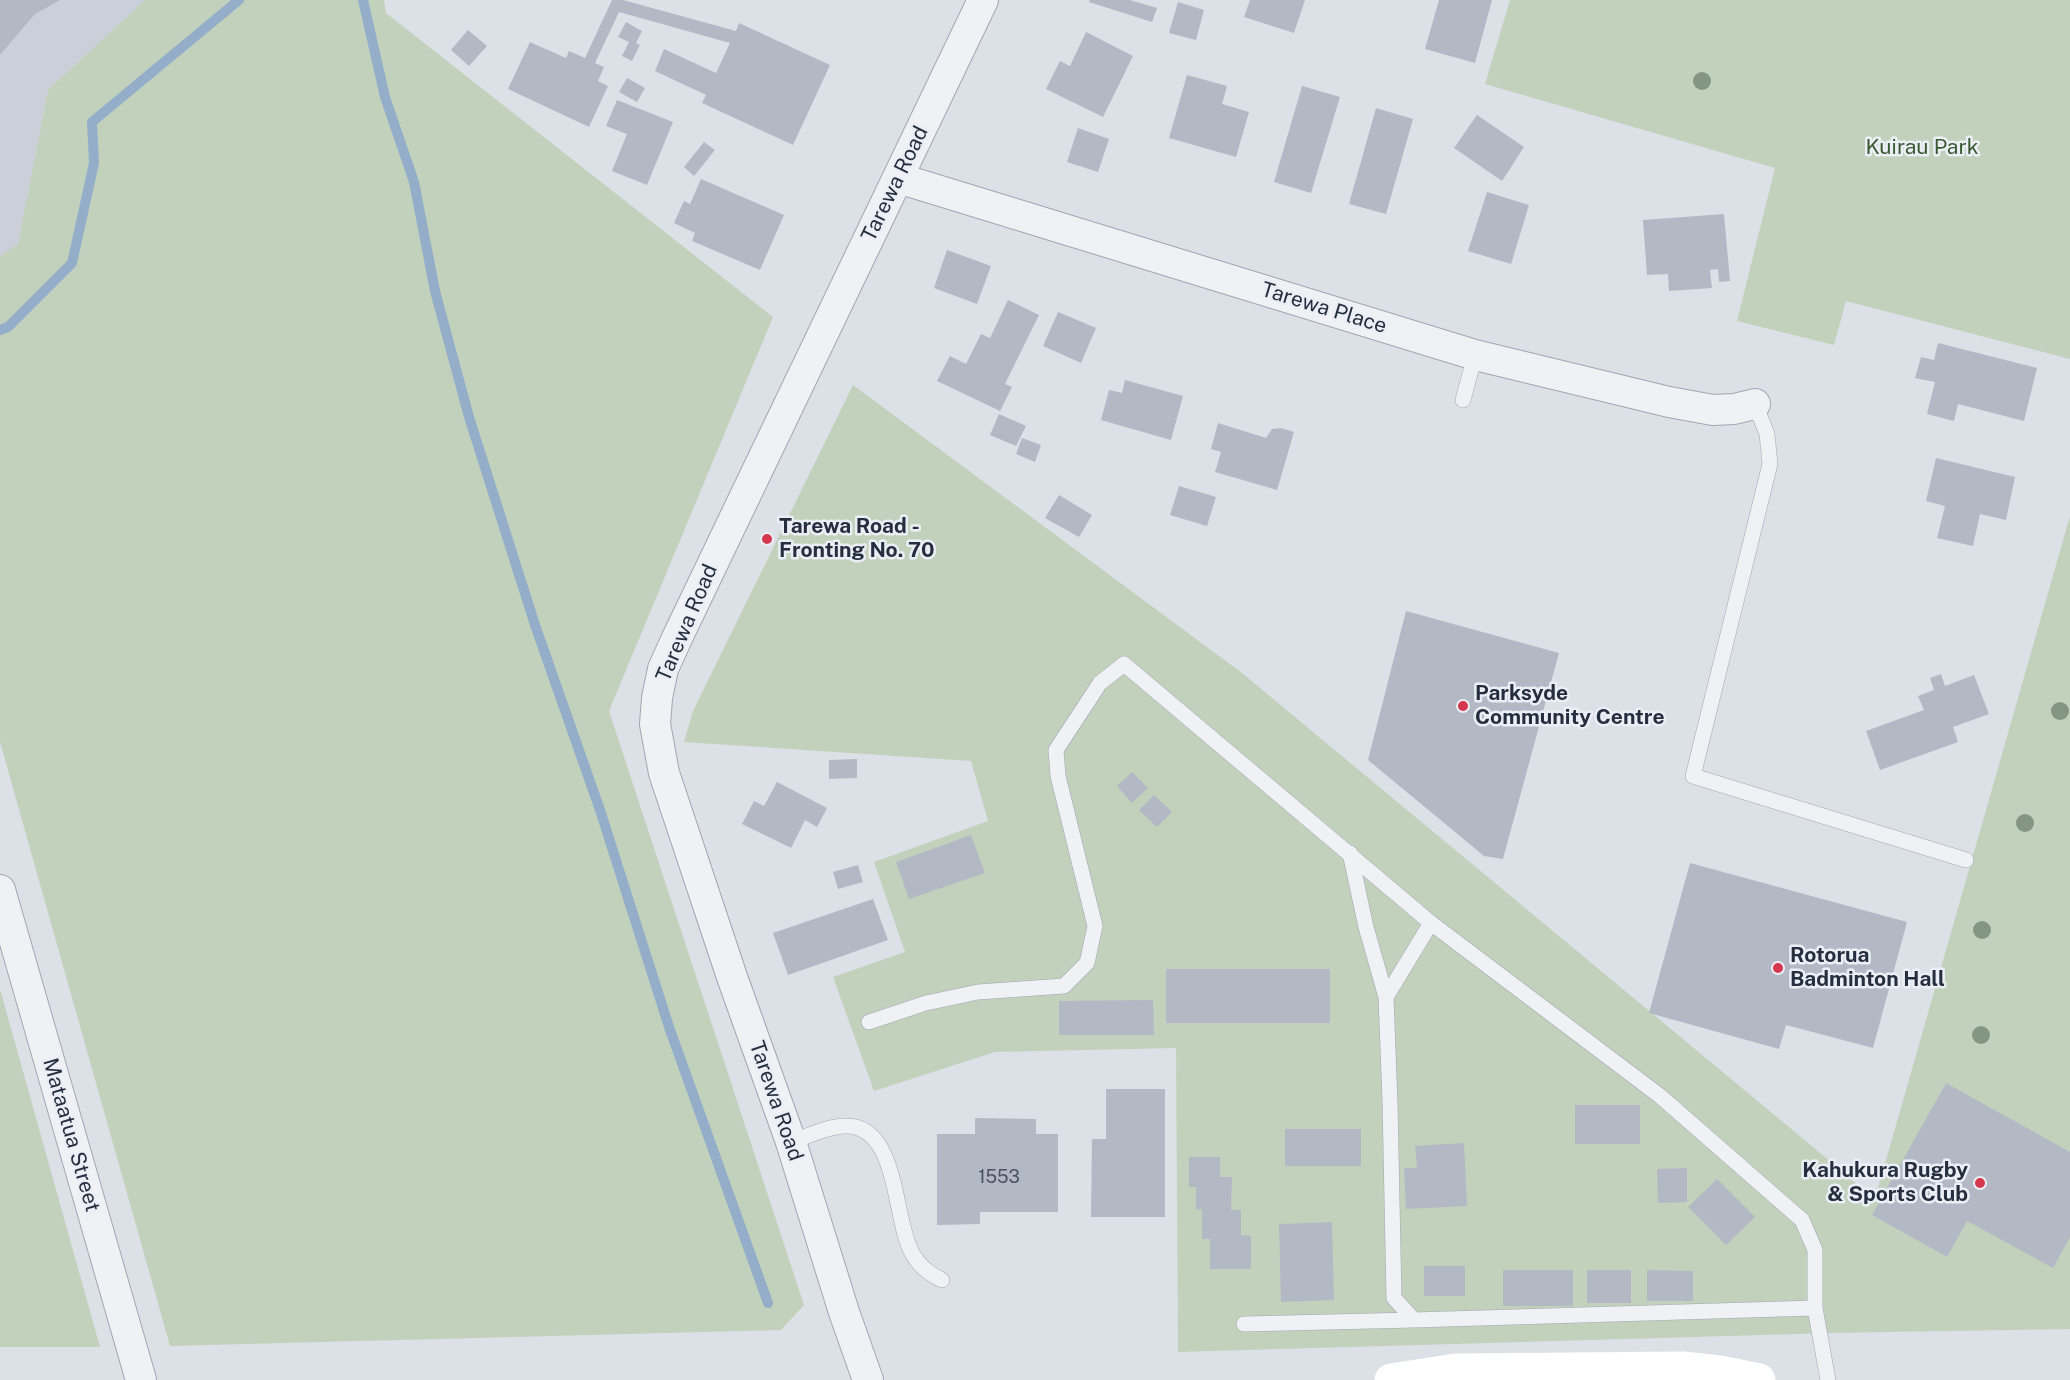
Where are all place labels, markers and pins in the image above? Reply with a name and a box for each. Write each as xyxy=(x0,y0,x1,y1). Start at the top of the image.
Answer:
place label: Tarewa Road - Fronting No. 70 xyxy=(779,514,935,564)
marker: Tarewa Road - Fronting No. 70 xyxy=(760,532,774,546)
place label: Parksyde Community Centre xyxy=(1475,681,1665,731)
marker: Parksyde Community Centre xyxy=(1456,699,1470,713)
place label: Rotorua Badminton Hall xyxy=(1790,943,1945,993)
marker: Rotorua Badminton Hall xyxy=(1771,961,1785,975)
place label: Kahukura Rugby & Sports Club xyxy=(1802,1158,1968,1208)
marker: Kahukura Rugby & Sports Club xyxy=(1973,1176,1987,1190)

